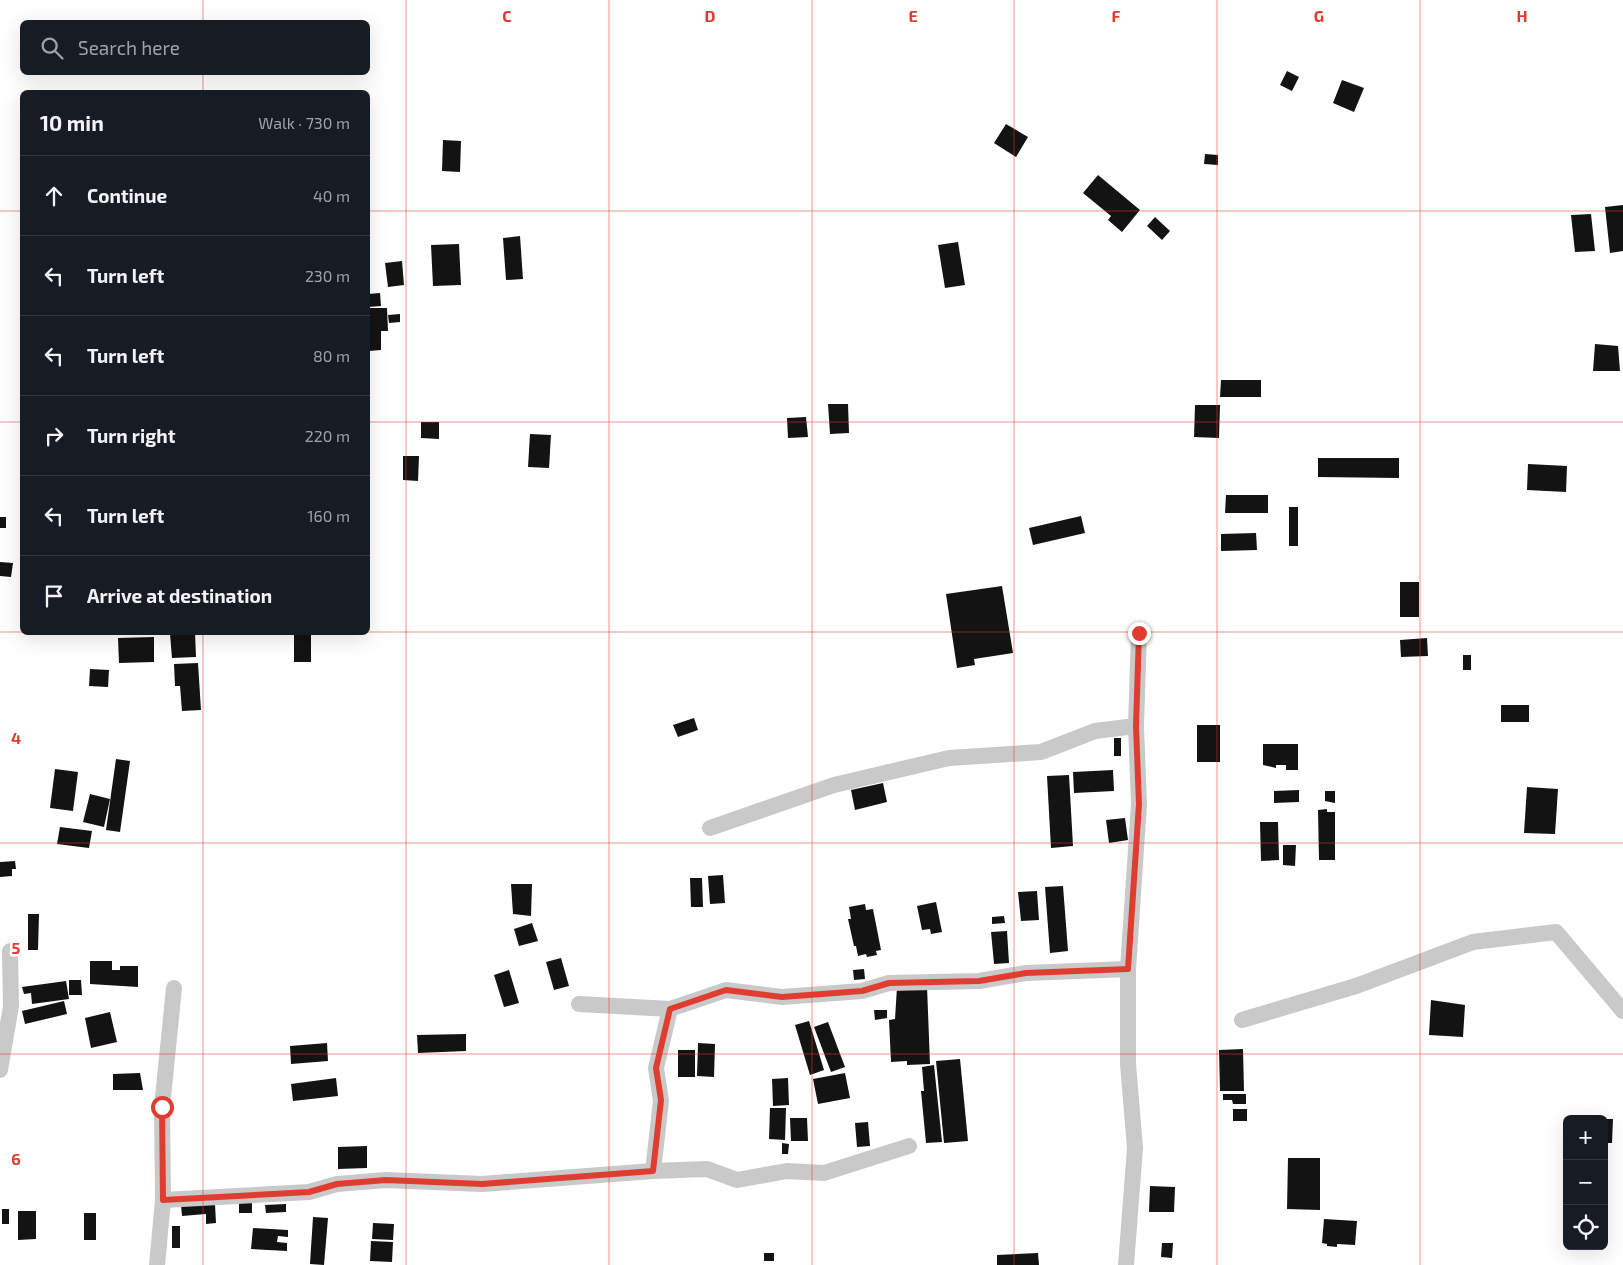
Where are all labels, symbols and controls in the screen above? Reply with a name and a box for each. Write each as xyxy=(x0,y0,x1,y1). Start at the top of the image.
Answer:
text: C xyxy=(502,6,512,25)
text: D xyxy=(705,6,716,25)
text: E xyxy=(908,6,918,25)
text: F xyxy=(1112,6,1121,25)
text: G xyxy=(1314,6,1324,25)
text: H xyxy=(1516,6,1528,25)
search box xyxy=(20,20,370,75)
icon: search xyxy=(38,34,66,62)
text: Search here xyxy=(78,36,180,59)
text: 10 min xyxy=(40,110,104,135)
text: Walk · 730 m xyxy=(258,113,350,132)
icon: ahead xyxy=(40,182,68,210)
text: Continue xyxy=(87,184,167,207)
text: 40 m xyxy=(313,186,350,205)
icon: left xyxy=(40,262,68,290)
text: Turn left xyxy=(87,264,164,287)
text: 230 m xyxy=(305,266,350,285)
icon: left xyxy=(40,342,68,370)
text: Turn left xyxy=(87,344,164,367)
text: 80 m xyxy=(313,346,350,365)
icon: right xyxy=(40,422,68,450)
text: Turn right xyxy=(87,424,175,447)
text: 220 m xyxy=(305,426,350,445)
icon: left xyxy=(40,502,68,530)
text: Turn left xyxy=(87,504,164,527)
text: 160 m xyxy=(307,506,350,525)
icon: arrive xyxy=(40,582,68,610)
text: Arrive at destination xyxy=(87,584,272,607)
route end xyxy=(1128,622,1151,645)
text: 4 xyxy=(11,728,21,747)
text: 5 xyxy=(12,938,21,957)
route start xyxy=(151,1096,174,1119)
map controls xyxy=(1563,1115,1608,1250)
button: + xyxy=(1563,1115,1608,1160)
text: 6 xyxy=(11,1149,21,1168)
button: − xyxy=(1563,1160,1608,1205)
button: locate xyxy=(1563,1205,1608,1250)

